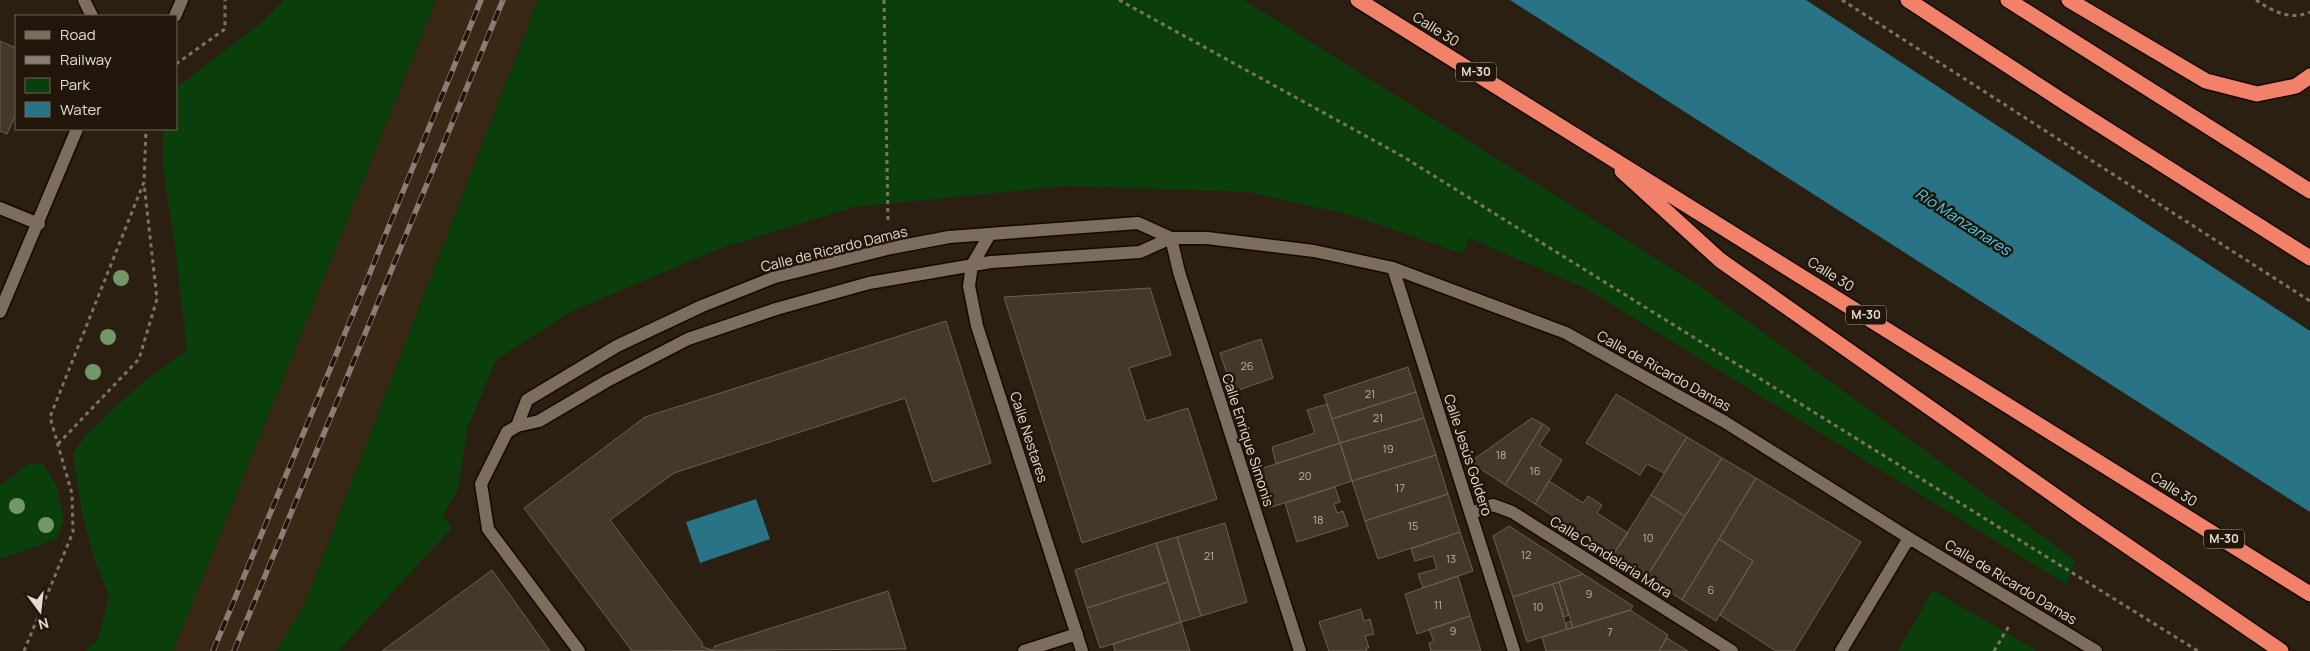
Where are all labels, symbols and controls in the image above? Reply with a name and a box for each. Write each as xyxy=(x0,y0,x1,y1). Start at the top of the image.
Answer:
street label: Calle 30 xyxy=(1409,7,1463,50)
legend xyxy=(15,15,178,130)
text: Road xyxy=(60,24,96,45)
text: Railway xyxy=(60,49,112,70)
road number: M-30 xyxy=(1456,62,1496,82)
text: Park xyxy=(60,74,90,95)
text: Water xyxy=(60,99,102,120)
water label: Río Manzanares xyxy=(1912,183,2016,261)
street label: Calle de Ricardo Damas xyxy=(758,221,909,276)
street label: Calle 30 xyxy=(1804,252,1858,295)
road number: M-30 xyxy=(1846,306,1886,324)
street label: Calle de Ricardo Damas xyxy=(1594,326,1735,415)
house number: 26 xyxy=(1240,358,1254,373)
street label: Calle Enrique Simonis xyxy=(1218,371,1279,509)
house number: 21 xyxy=(1365,386,1375,401)
street label: Calle Nestares xyxy=(1006,389,1053,485)
street label: Calle Jesús Goldero xyxy=(1440,392,1497,518)
house number: 21 xyxy=(1373,410,1383,425)
house number: 19 xyxy=(1382,441,1394,456)
house number: 18 xyxy=(1496,447,1506,462)
house number: 16 xyxy=(1529,463,1541,478)
street label: Calle 30 xyxy=(2147,467,2201,510)
house number: 20 xyxy=(1299,468,1311,483)
house number: 17 xyxy=(1395,480,1405,495)
street label: Calle Candelaria Mora xyxy=(1547,511,1676,602)
house number: 18 xyxy=(1313,512,1323,527)
house number: 15 xyxy=(1408,518,1418,533)
house number: 10 xyxy=(1642,530,1654,545)
road number: M-30 xyxy=(2204,530,2244,548)
street label: Calle de Ricardo Damas xyxy=(1942,535,2081,629)
house number: 12 xyxy=(1521,547,1531,562)
house number: 21 xyxy=(1204,548,1214,563)
house number: 13 xyxy=(1446,551,1456,566)
house number: 6 xyxy=(1708,582,1715,597)
north arrow xyxy=(15,586,65,636)
house number: 9 xyxy=(1586,586,1593,601)
house number: 11 xyxy=(1434,597,1442,612)
house number: 10 xyxy=(1532,599,1544,614)
text: N xyxy=(36,614,51,635)
house number: 9 xyxy=(1450,623,1457,638)
house number: 7 xyxy=(1607,624,1613,639)

